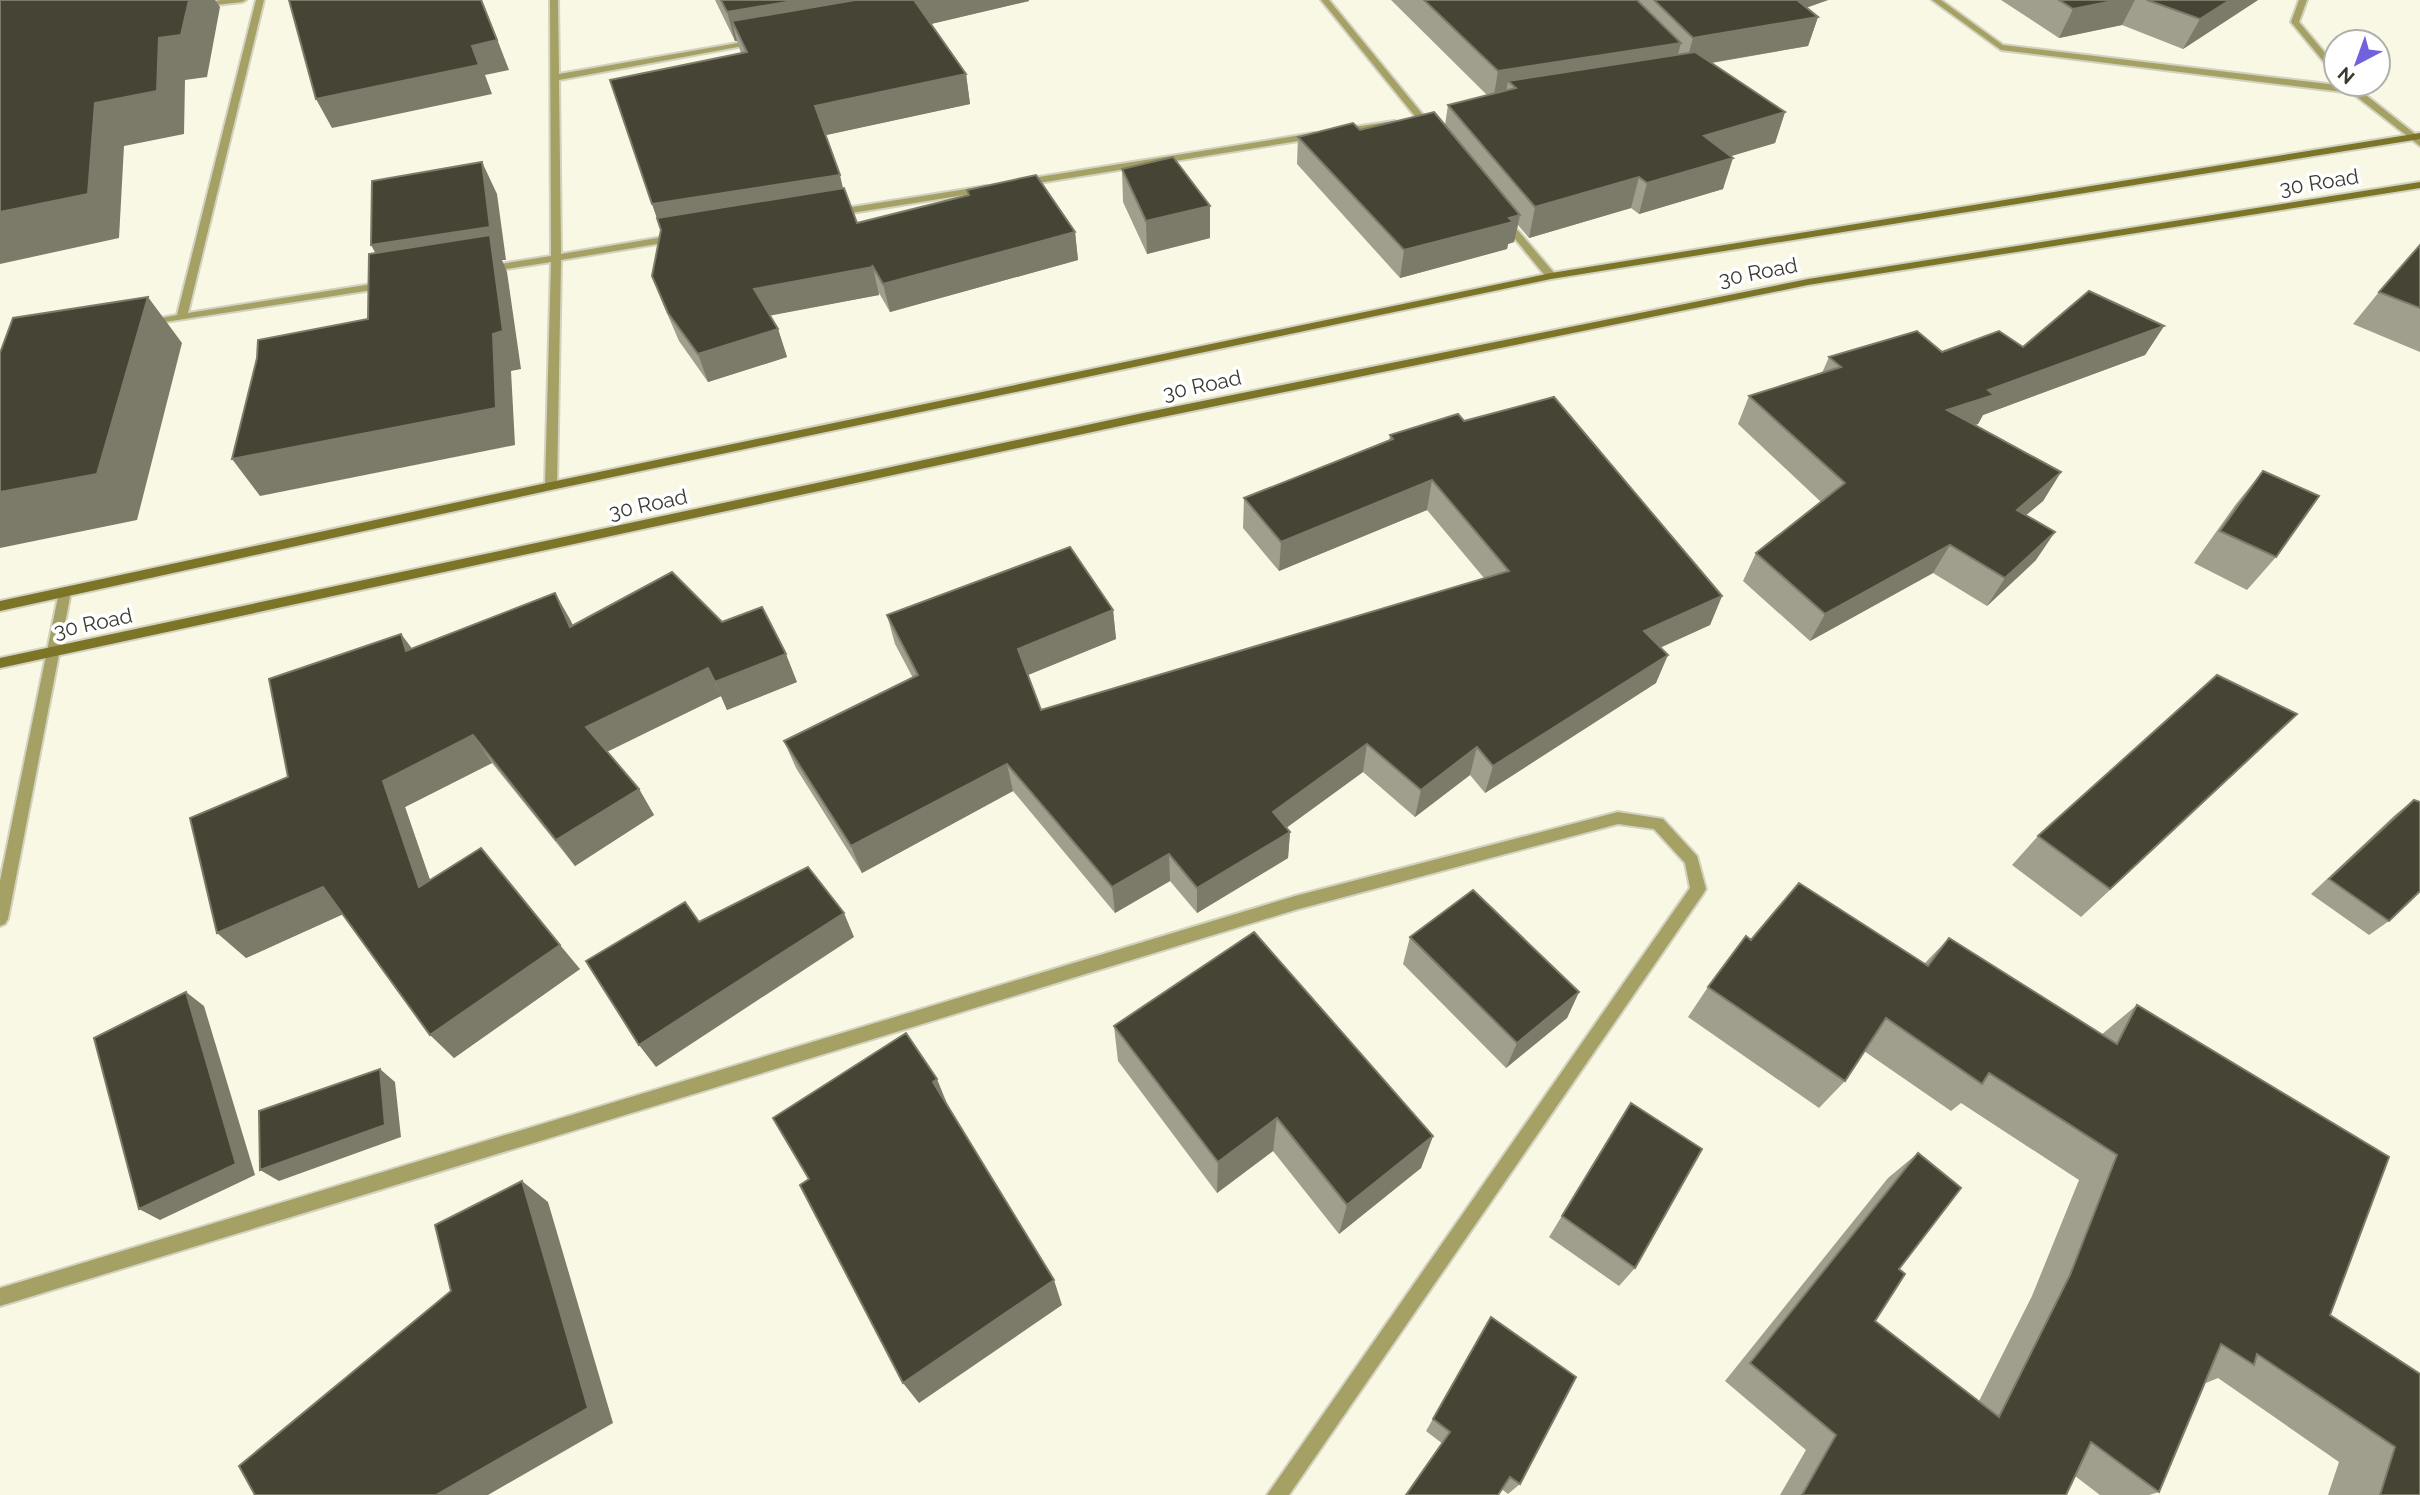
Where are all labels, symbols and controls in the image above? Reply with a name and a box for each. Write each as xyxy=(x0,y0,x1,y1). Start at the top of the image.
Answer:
north arrow xyxy=(2322,28,2392,98)
text: N xyxy=(2333,63,2359,89)
street label: 30 Road xyxy=(2278,163,2360,201)
street label: 30 Road xyxy=(1716,252,1800,292)
street label: 30 Road xyxy=(1160,364,1244,406)
street label: 30 Road xyxy=(606,483,690,525)
street label: 30 Road xyxy=(51,602,135,644)

